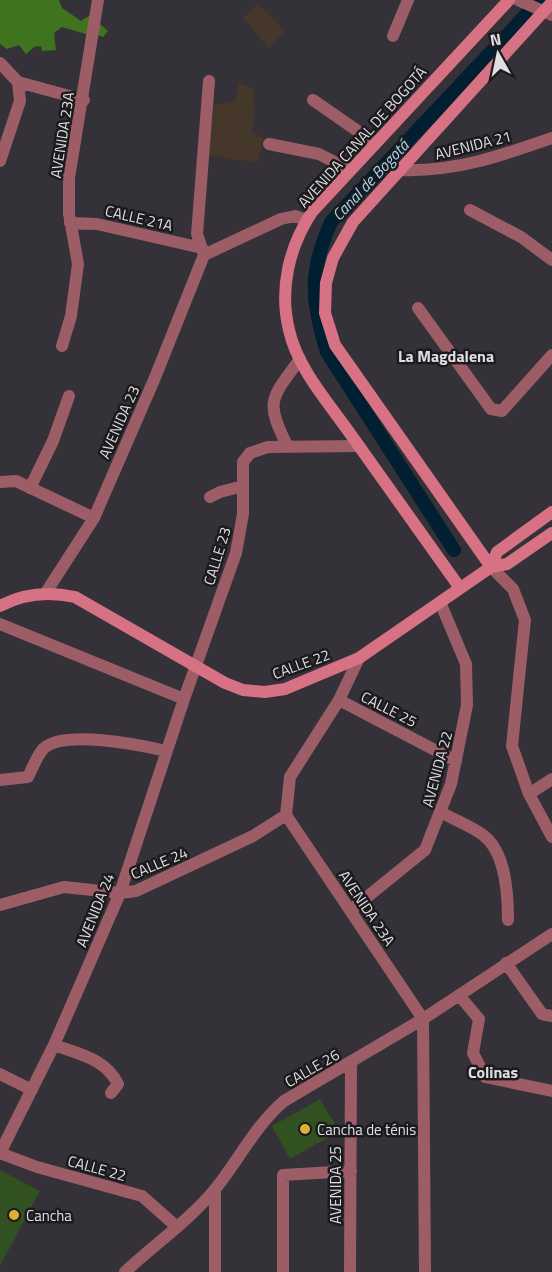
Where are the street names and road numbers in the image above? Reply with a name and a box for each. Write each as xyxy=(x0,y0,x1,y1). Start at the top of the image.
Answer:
street label: AVENIDA CANAL DE BOGOTÁ xyxy=(292,61,432,213)
street label: AVENIDA 23A xyxy=(44,90,80,180)
street label: AVENIDA 21 xyxy=(432,124,514,166)
street label: CALLE 21A xyxy=(103,199,175,237)
street label: AVENIDA 23 xyxy=(93,382,145,462)
street label: CALLE 23 xyxy=(197,524,237,588)
street label: CALLE 22 xyxy=(269,643,333,685)
street label: CALLE 25 xyxy=(357,685,421,733)
street label: AVENIDA 22 xyxy=(416,728,458,810)
street label: CALLE 24 xyxy=(127,841,191,885)
street label: AVENIDA 23A xyxy=(333,866,401,950)
street label: AVENIDA 24 xyxy=(70,870,120,950)
street label: CALLE 26 xyxy=(280,1043,344,1093)
street label: AVENIDA 25 xyxy=(324,1146,347,1224)
street label: CALLE 22 xyxy=(65,1149,129,1187)

